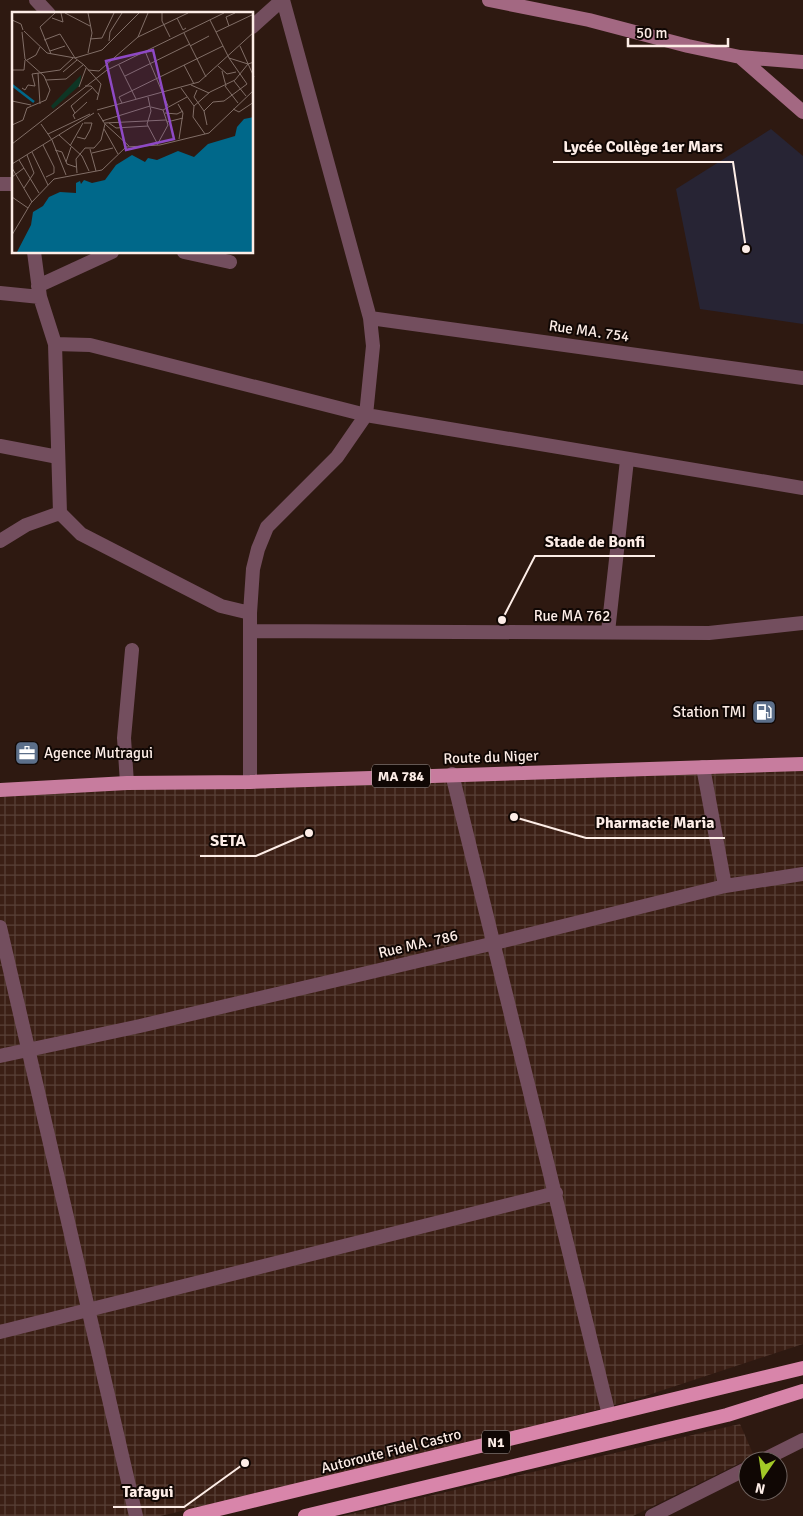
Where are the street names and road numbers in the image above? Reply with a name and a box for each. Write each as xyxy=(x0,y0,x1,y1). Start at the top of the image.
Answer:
street label: Rue MA. 754 xyxy=(548,316,630,346)
street label: Rue MA 762 xyxy=(534,607,610,625)
street label: Route du Niger xyxy=(443,746,539,768)
road number: MA 784 xyxy=(372,764,430,788)
street label: Rue MA. 786 xyxy=(376,926,460,962)
street label: Autoroute Fidel Castro xyxy=(319,1425,463,1477)
road number: N1 xyxy=(482,1430,510,1454)

